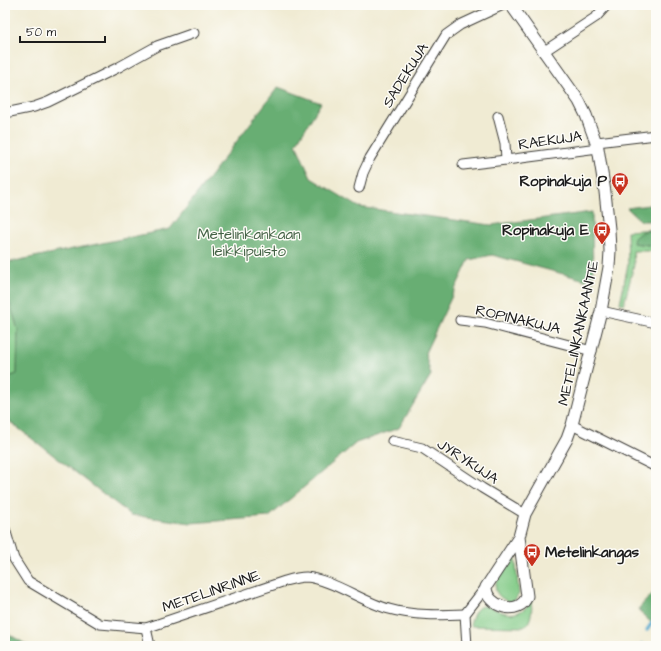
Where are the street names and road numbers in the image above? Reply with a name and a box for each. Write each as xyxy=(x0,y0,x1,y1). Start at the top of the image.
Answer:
street label: SADEKUJA xyxy=(377,38,434,112)
street label: RAEKUJA xyxy=(517,126,584,155)
street label: METELINKANKAANTIE xyxy=(553,258,604,408)
street label: ROPINAKUJA xyxy=(473,300,563,340)
street label: JYRYKUJA xyxy=(433,434,503,489)
street label: METELINRINNE xyxy=(159,565,263,618)

